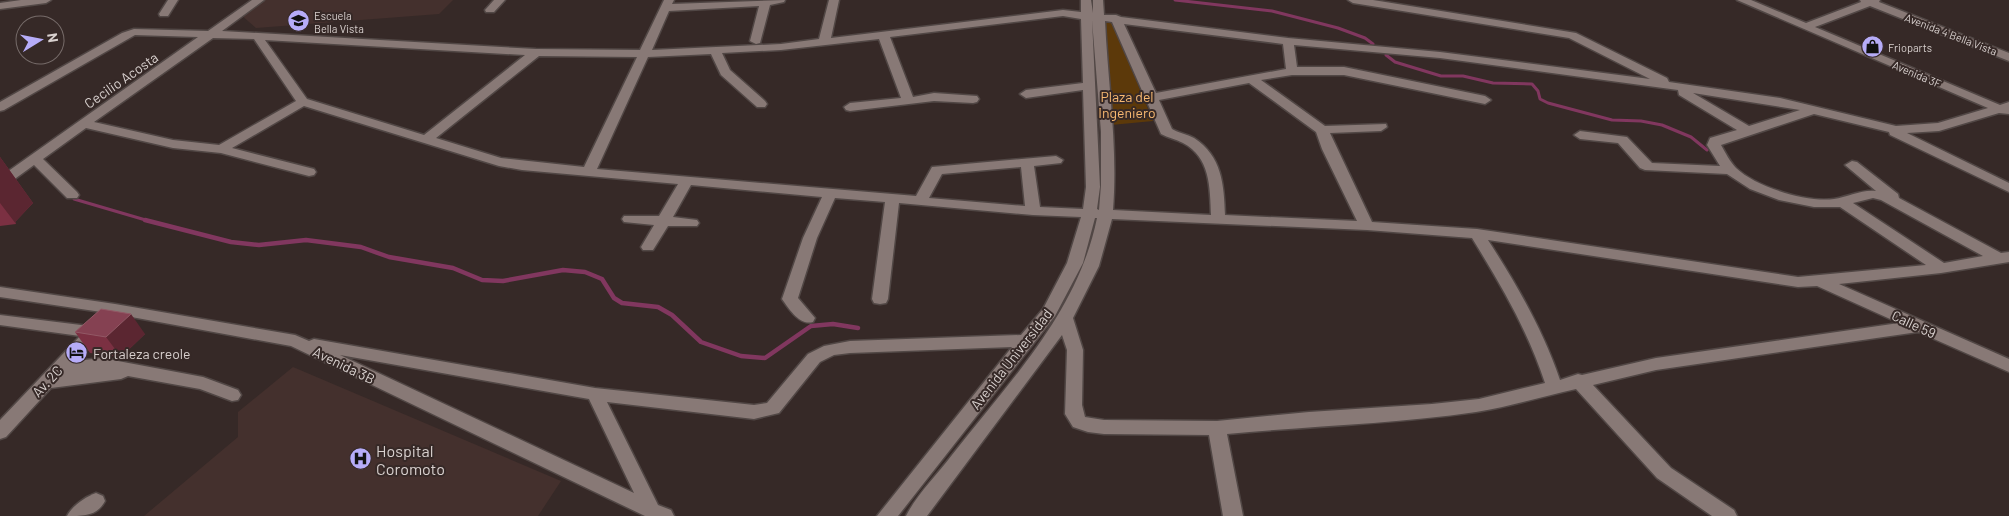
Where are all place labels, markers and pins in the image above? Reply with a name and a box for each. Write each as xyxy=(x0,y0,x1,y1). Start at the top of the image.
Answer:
school or university icon: Escuela Bella Vista xyxy=(286,9,310,33)
place label: Escuela Bella Vista xyxy=(314,9,364,35)
shop icon: Frioparts xyxy=(1860,35,1884,59)
place label: Frioparts xyxy=(1888,41,1932,54)
hotel icon: Fortaleza creole xyxy=(65,341,89,365)
place label: Fortaleza creole xyxy=(93,345,191,362)
place label: Hospital Coromoto xyxy=(376,441,445,478)
hospital icon: Hospital Coromoto xyxy=(348,447,372,471)

